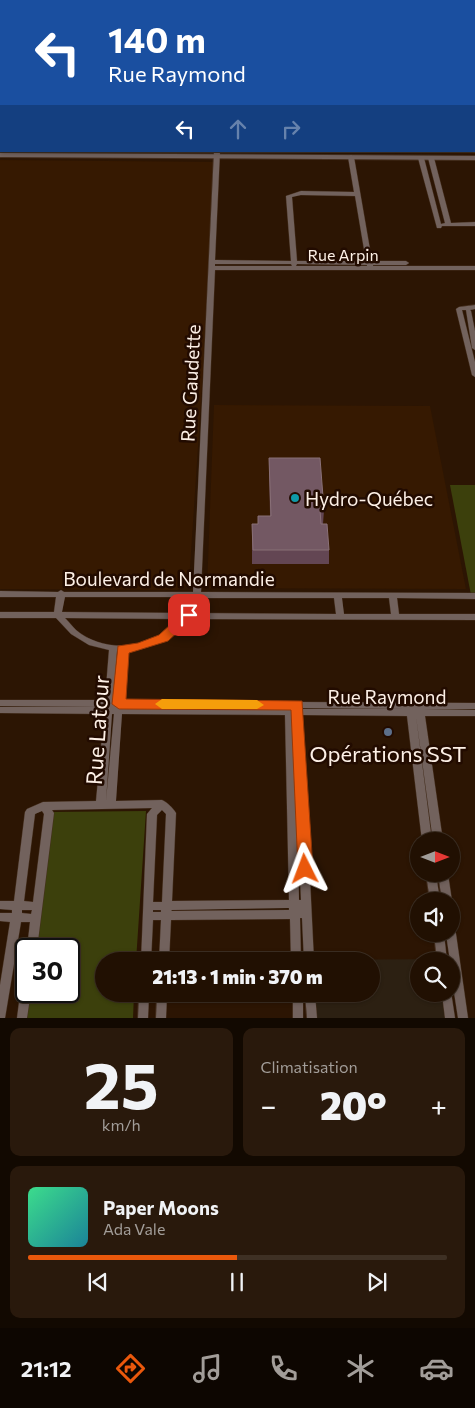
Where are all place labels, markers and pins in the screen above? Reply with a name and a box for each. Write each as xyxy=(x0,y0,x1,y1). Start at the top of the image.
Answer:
place label: Hydro-Québec xyxy=(305,487,433,510)
marker: Hydro-Québec xyxy=(289,492,301,504)
pin xyxy=(168,594,210,636)
marker: Opérations SST xyxy=(382,726,394,738)
place label: Opérations SST xyxy=(310,740,466,767)

